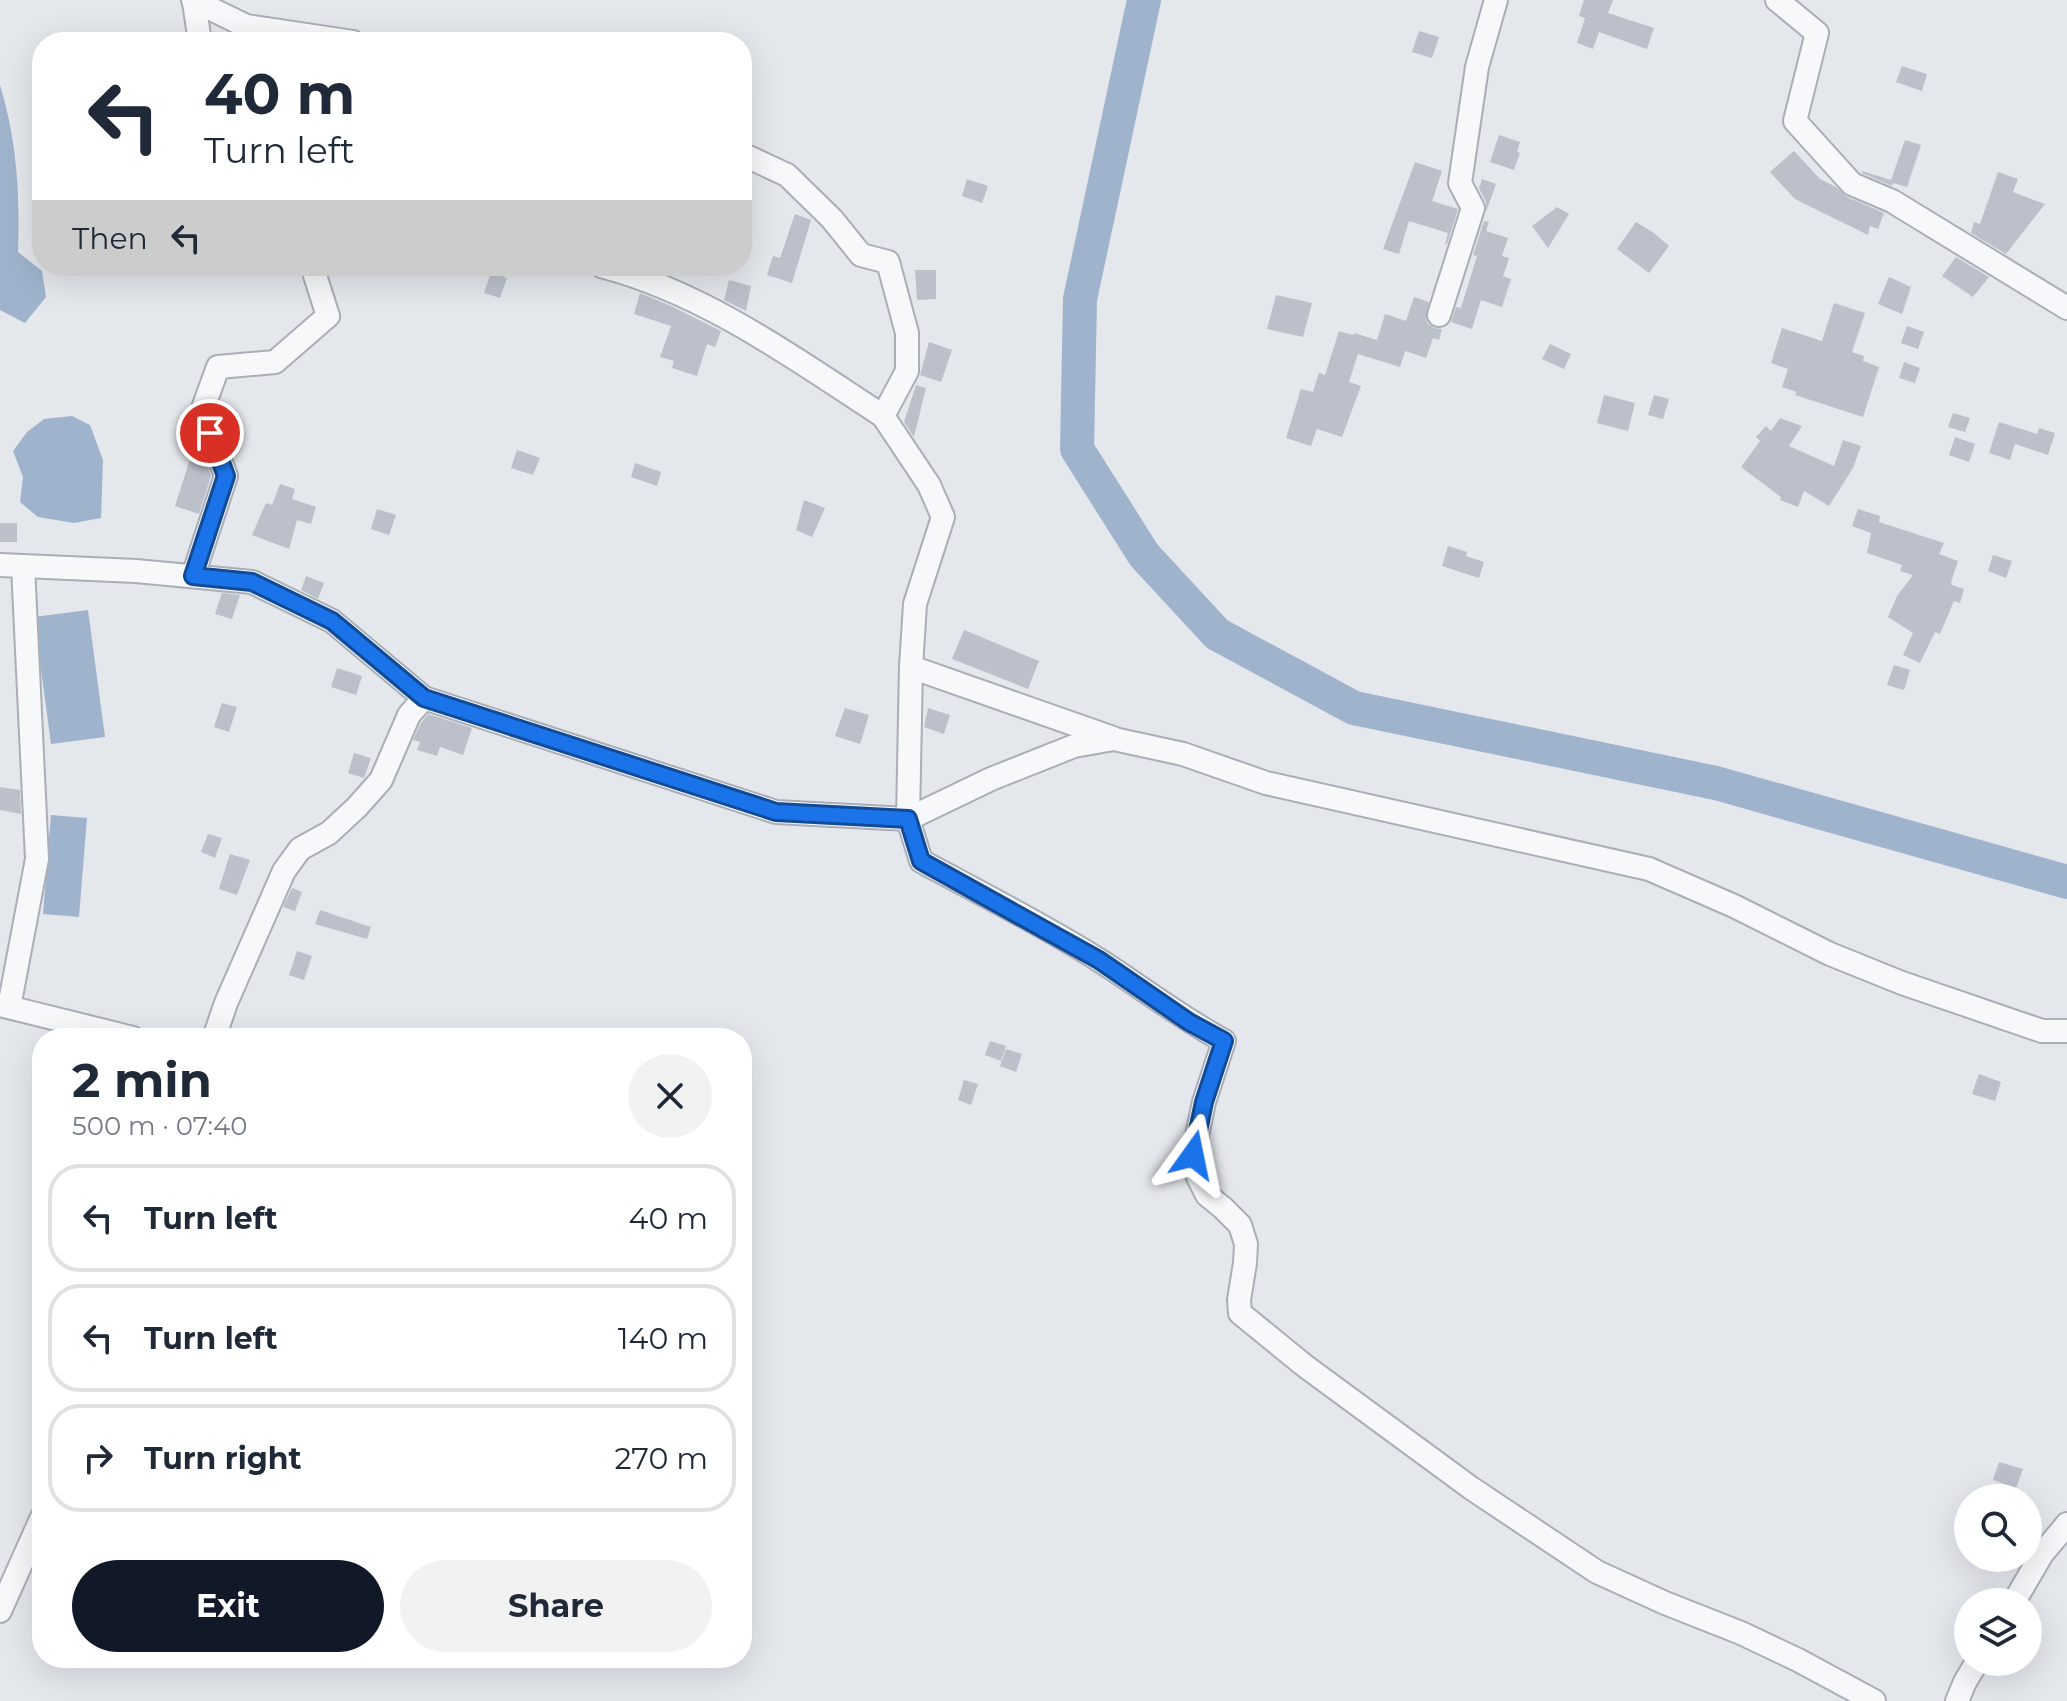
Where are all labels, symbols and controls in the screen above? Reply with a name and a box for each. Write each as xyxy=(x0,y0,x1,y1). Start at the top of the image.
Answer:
text: 40 m xyxy=(204,60,355,128)
icon: left xyxy=(72,64,176,168)
text: Turn left xyxy=(204,128,355,172)
icon: left xyxy=(164,216,208,260)
text: Then xyxy=(72,220,148,257)
pin xyxy=(176,399,244,467)
icon: arrive xyxy=(188,411,232,455)
text: 2 min xyxy=(72,1051,212,1109)
button: close xyxy=(628,1054,712,1138)
text: 500 m · 07:40 xyxy=(72,1110,247,1142)
position arrow xyxy=(1151,1113,1235,1197)
icon: left xyxy=(76,1196,120,1240)
text: Turn left xyxy=(144,1200,277,1237)
text: 40 m xyxy=(629,1200,708,1237)
icon: left xyxy=(76,1316,120,1360)
text: Turn left xyxy=(144,1320,277,1357)
text: 140 m xyxy=(618,1320,708,1357)
icon: right xyxy=(76,1436,120,1480)
text: Turn right xyxy=(144,1440,301,1477)
text: 270 m xyxy=(614,1440,708,1477)
map controls xyxy=(1954,1484,2042,1676)
button: search xyxy=(1954,1484,2042,1572)
button: Exit xyxy=(72,1560,384,1652)
button: Share xyxy=(400,1560,712,1652)
button: layers xyxy=(1954,1588,2042,1676)

